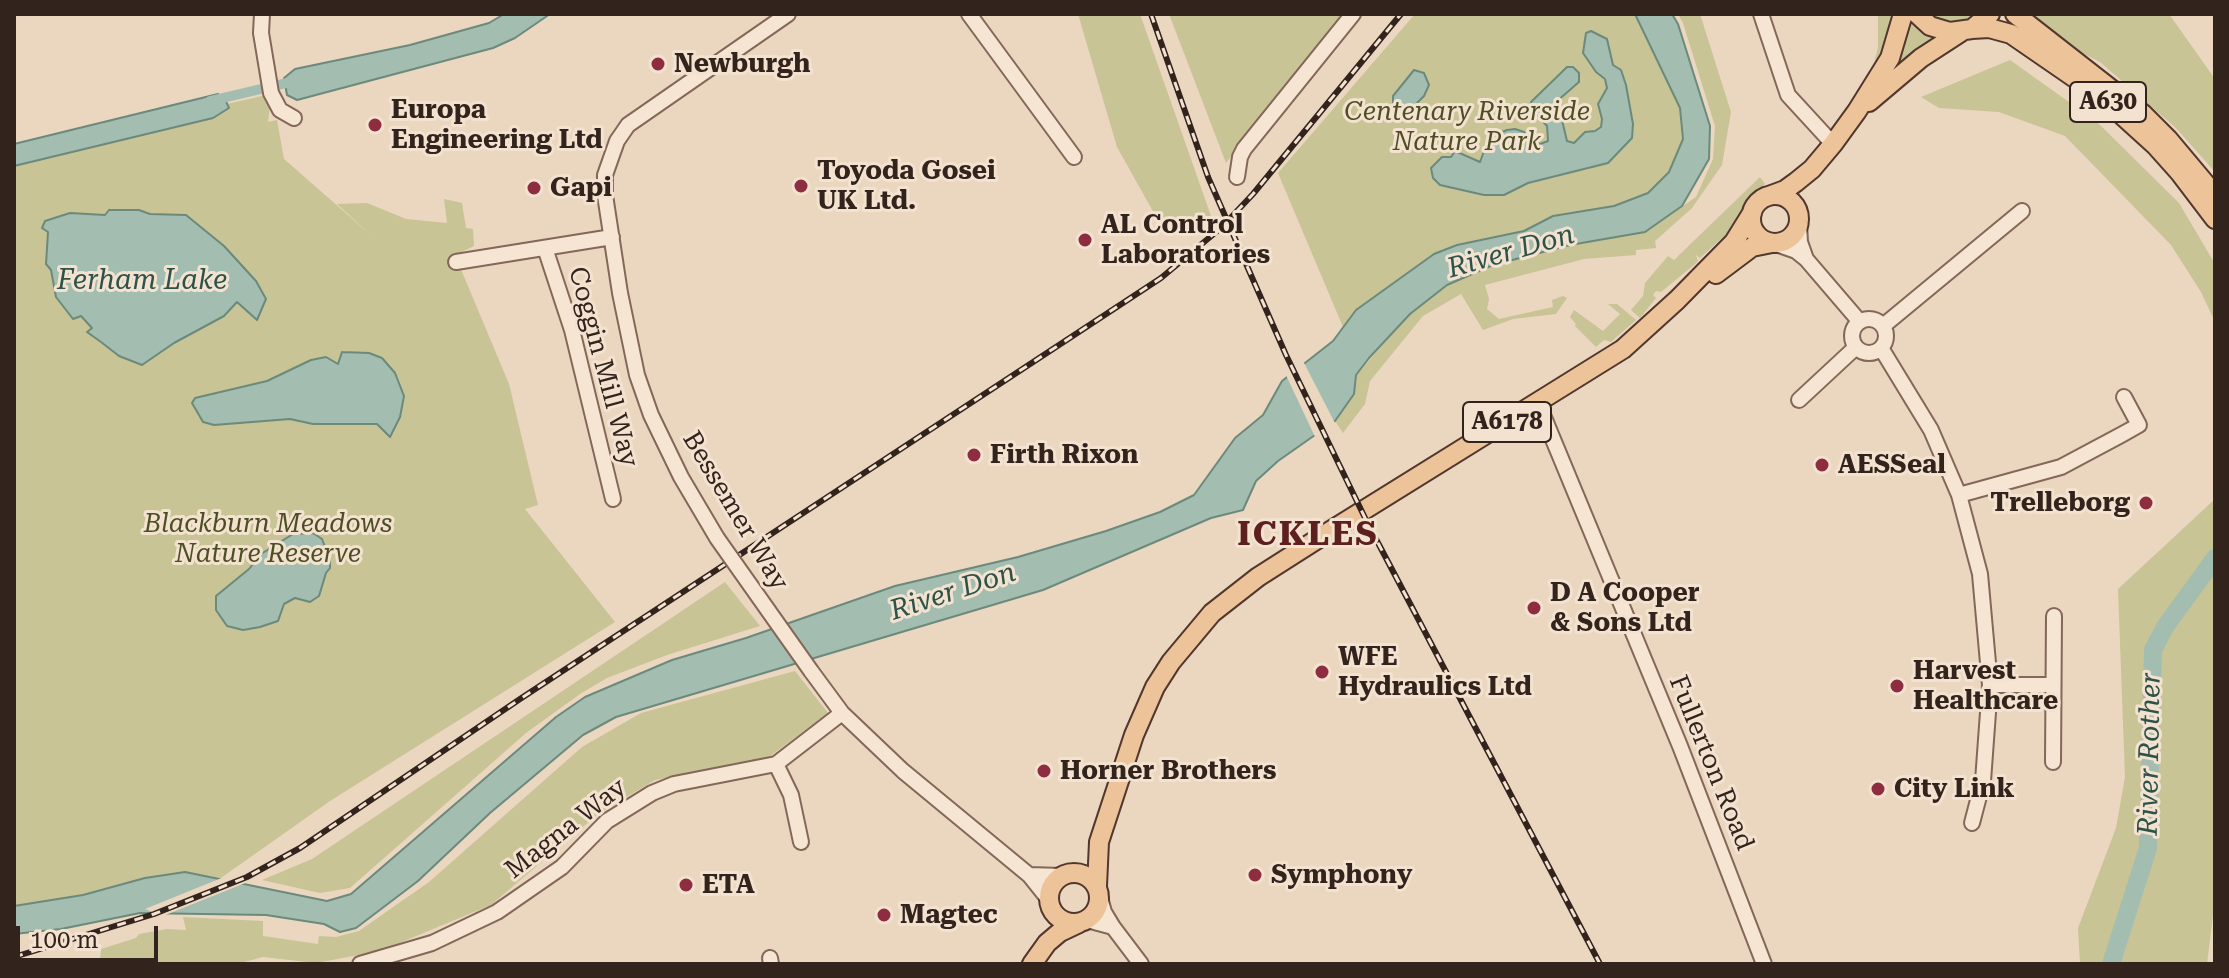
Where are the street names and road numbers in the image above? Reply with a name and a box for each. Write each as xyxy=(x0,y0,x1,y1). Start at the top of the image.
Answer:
road number: A630 xyxy=(2070,82,2146,122)
street label: Coggin Mill Way xyxy=(561,264,645,470)
road number: A6178 xyxy=(1463,402,1551,442)
street label: Bessemer Way xyxy=(675,426,795,596)
street label: Fullerton Road xyxy=(1662,671,1760,855)
street label: Magna Way xyxy=(499,772,633,886)

